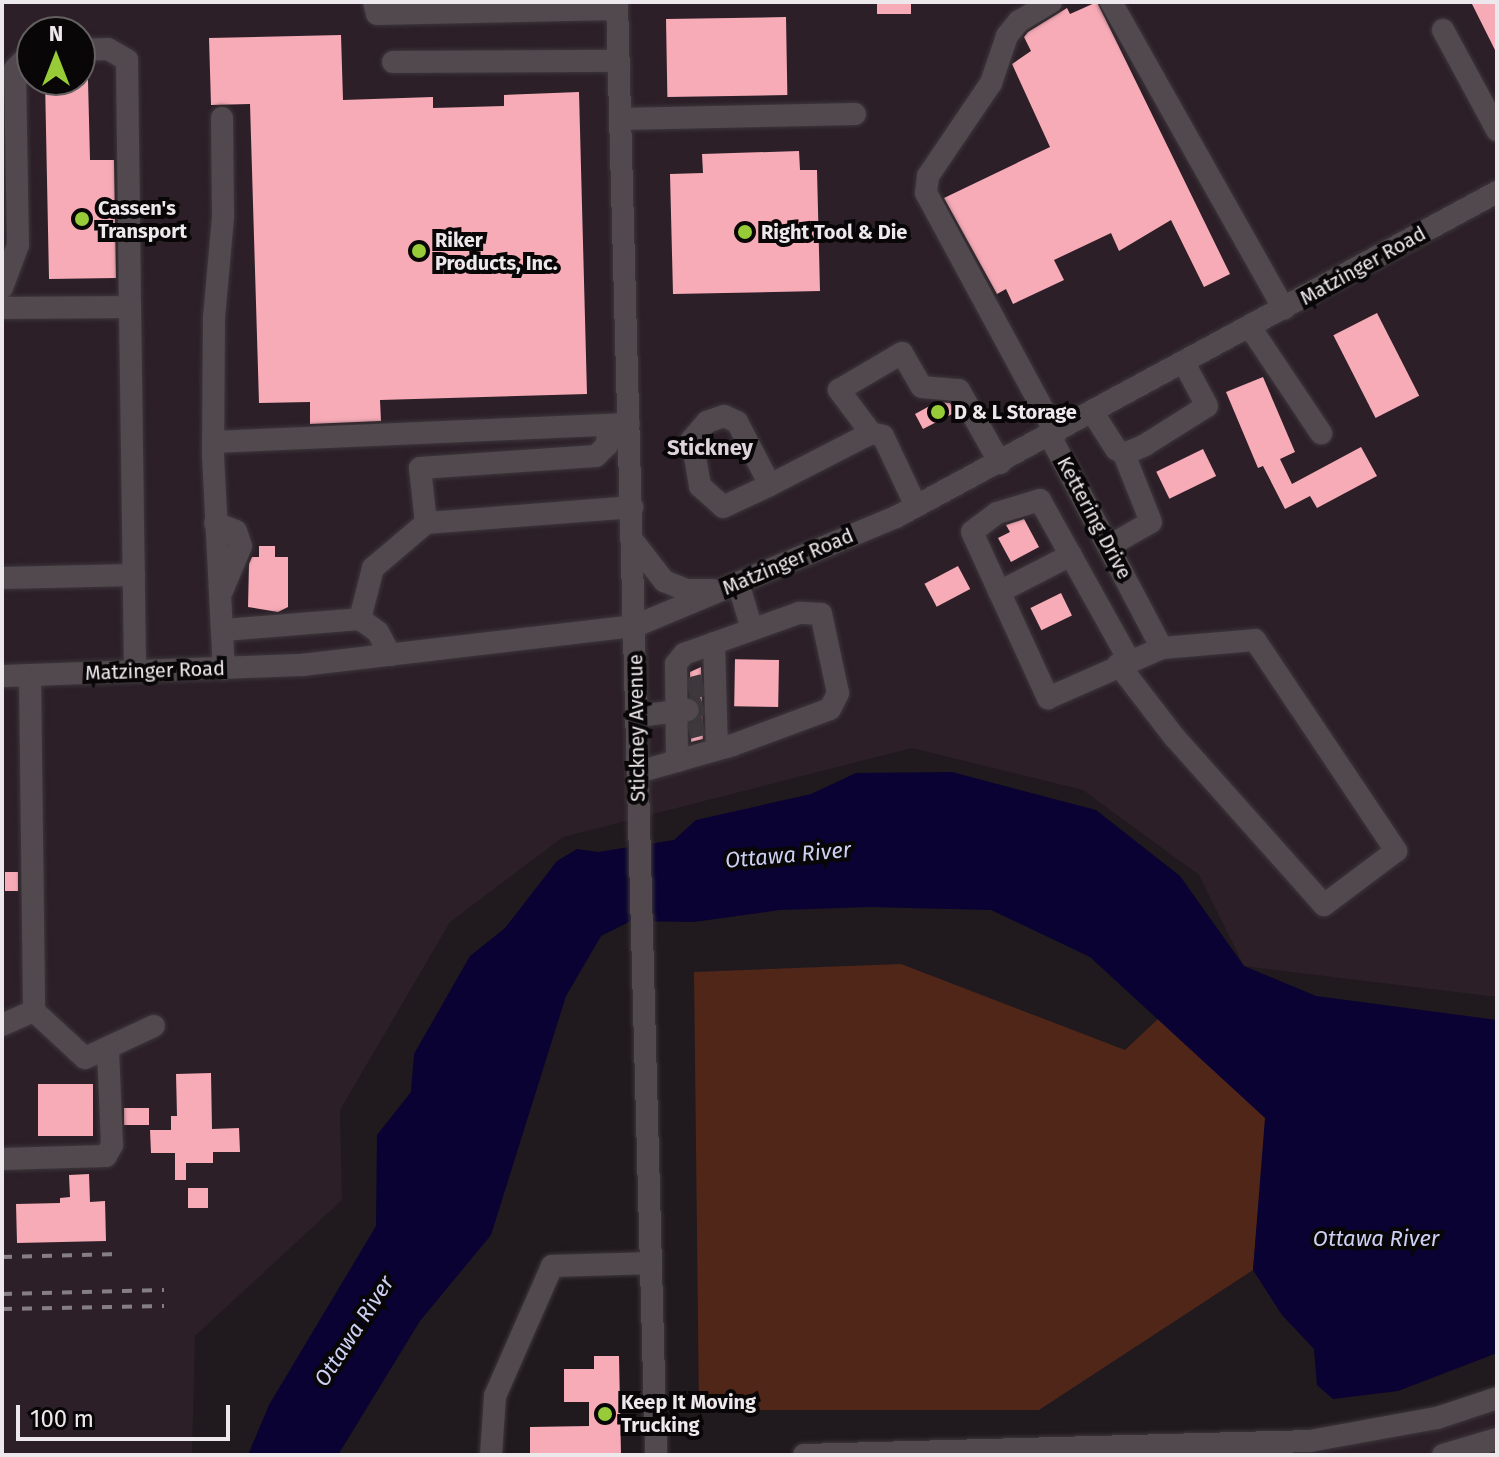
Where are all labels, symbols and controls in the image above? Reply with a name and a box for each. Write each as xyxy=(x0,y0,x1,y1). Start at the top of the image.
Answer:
north arrow xyxy=(16,16,96,96)
text: N xyxy=(49,20,63,47)
place label: Cassen's Transport xyxy=(98,196,187,243)
marker: Cassen's Transport xyxy=(73,210,91,228)
place label: Right Tool & Die xyxy=(761,220,907,244)
street label: Matzinger Road xyxy=(1296,222,1430,310)
marker: Right Tool & Die xyxy=(736,223,754,241)
place label: Riker Products, Inc. xyxy=(435,228,558,275)
marker: Riker Products, Inc. xyxy=(410,242,428,260)
place label: D & L Storage xyxy=(954,400,1077,424)
marker: D & L Storage xyxy=(929,403,947,421)
district label: Stickney xyxy=(667,435,753,461)
street label: Kettering Drive xyxy=(1052,453,1136,583)
street label: Matzinger Road xyxy=(719,524,857,600)
street label: Stickney Avenue xyxy=(624,654,650,802)
street label: Matzinger Road xyxy=(85,657,225,685)
water label: Ottawa River xyxy=(724,836,852,874)
water label: Ottawa River xyxy=(1313,1226,1439,1252)
water label: Ottawa River xyxy=(309,1271,399,1391)
scale bar xyxy=(20,1389,234,1439)
place label: Keep It Moving Trucking xyxy=(621,1390,756,1437)
text: 100 m xyxy=(30,1405,94,1433)
marker: Keep It Moving Trucking xyxy=(596,1405,614,1423)

